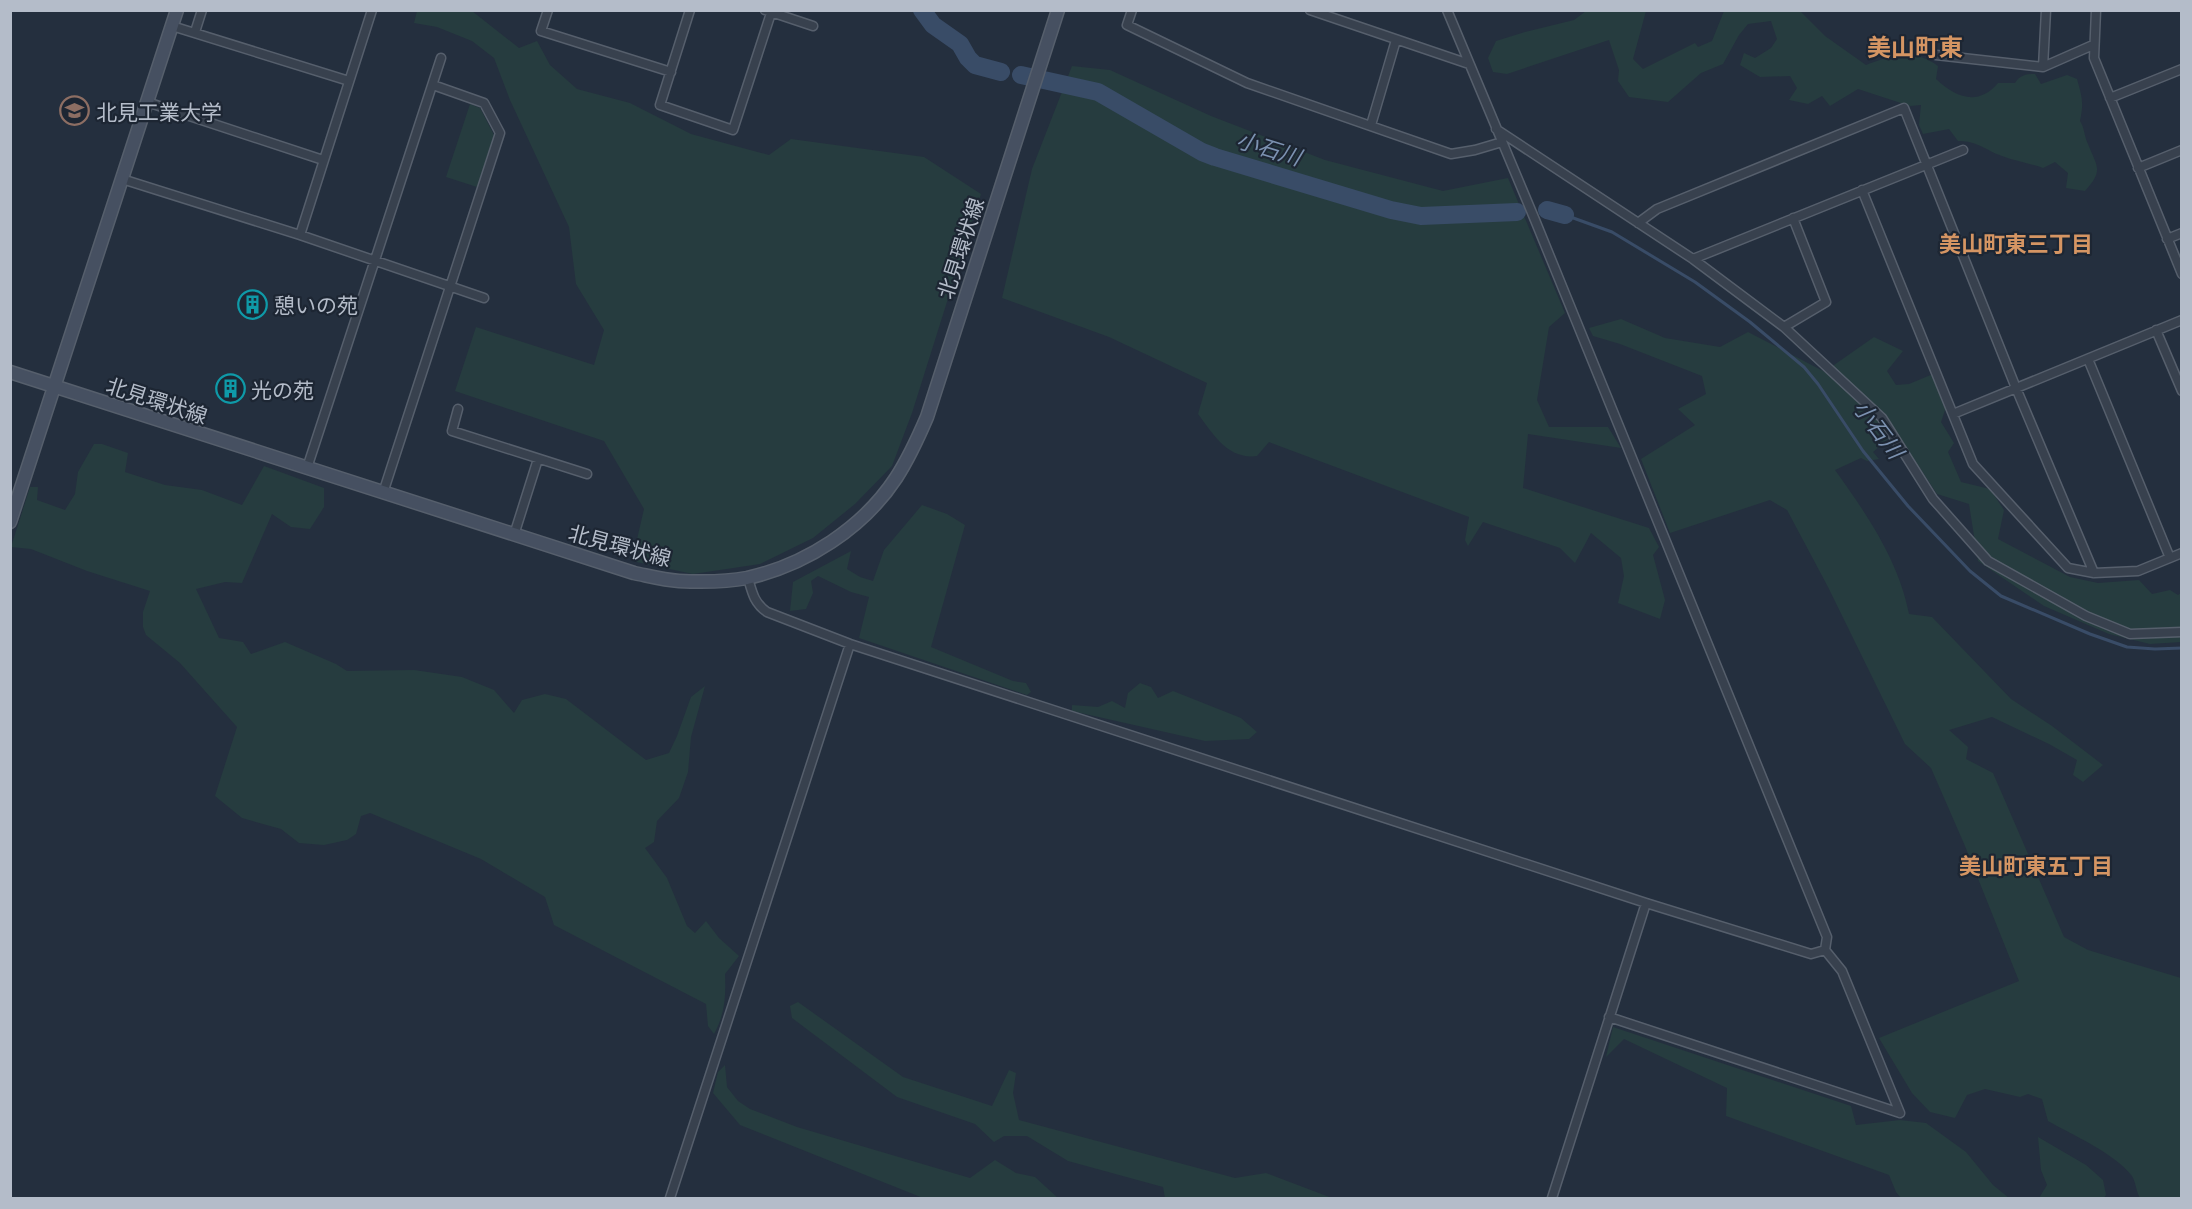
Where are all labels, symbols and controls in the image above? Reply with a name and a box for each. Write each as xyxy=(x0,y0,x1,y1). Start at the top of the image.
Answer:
district label: 美山町東 xyxy=(1867,32,1963,61)
school or university icon: 北見工業大学 xyxy=(59,95,91,127)
place label: 北見工業大学 xyxy=(96,99,222,124)
water label: 小石川 xyxy=(1233,125,1306,171)
street label: 北見環状線 xyxy=(932,194,988,302)
district label: 美山町東三丁目 xyxy=(1939,230,2093,257)
building icon: 憩いの苑 xyxy=(237,288,269,320)
place label: 憩いの苑 xyxy=(274,292,358,317)
street label: 北見環状線 xyxy=(103,372,211,428)
building icon: 光の苑 xyxy=(214,373,246,405)
place label: 光の苑 xyxy=(251,377,314,402)
water label: 小石川 xyxy=(1848,395,1911,465)
street label: 北見環状線 xyxy=(566,519,674,571)
district label: 美山町東五丁目 xyxy=(1959,852,2113,879)

